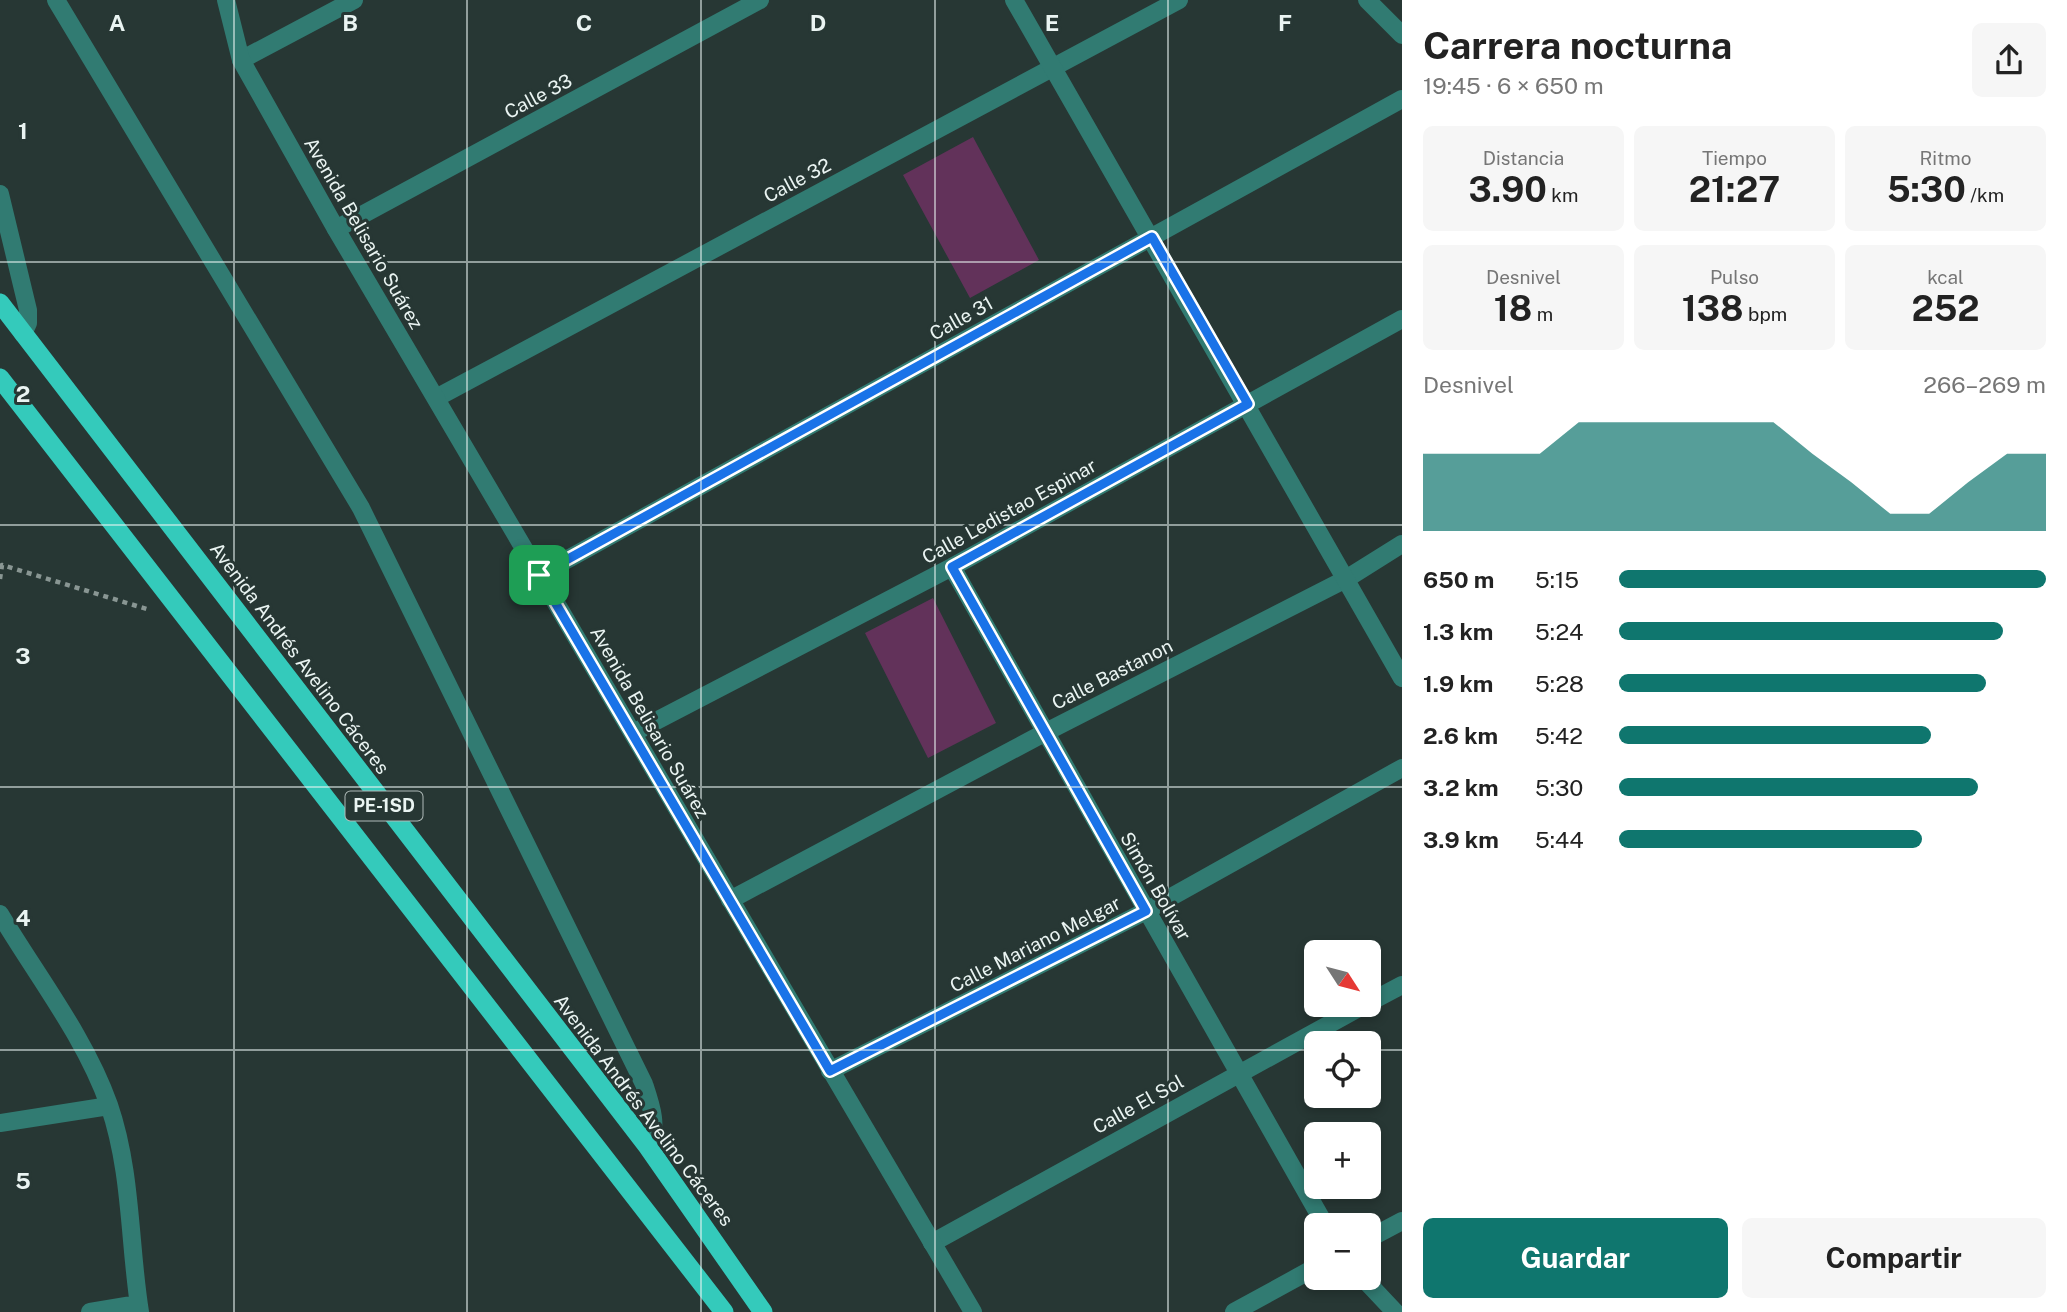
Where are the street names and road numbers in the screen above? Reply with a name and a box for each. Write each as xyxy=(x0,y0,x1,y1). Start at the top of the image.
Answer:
street label: Calle 33 xyxy=(500,69,576,123)
street label: Avenida Belisario Suárez xyxy=(300,133,428,333)
street label: Calle 32 xyxy=(760,153,834,207)
street label: Calle 31 xyxy=(925,292,997,344)
street label: Calle Ledistao Espinar xyxy=(918,454,1100,568)
street label: Avenida Andrés Avelino Cáceres xyxy=(206,538,394,778)
street label: Avenida Belisario Suárez xyxy=(586,622,714,822)
street label: Calle Bastanon xyxy=(1048,634,1176,714)
road number: PE-1SD xyxy=(346,792,422,820)
street label: Simón Bolívar xyxy=(1116,828,1196,944)
street label: Calle Mariano Melgar xyxy=(946,891,1124,997)
street label: Avenida Andrés Avelino Cáceres xyxy=(550,990,738,1230)
street label: Calle El Sol xyxy=(1089,1070,1187,1138)

